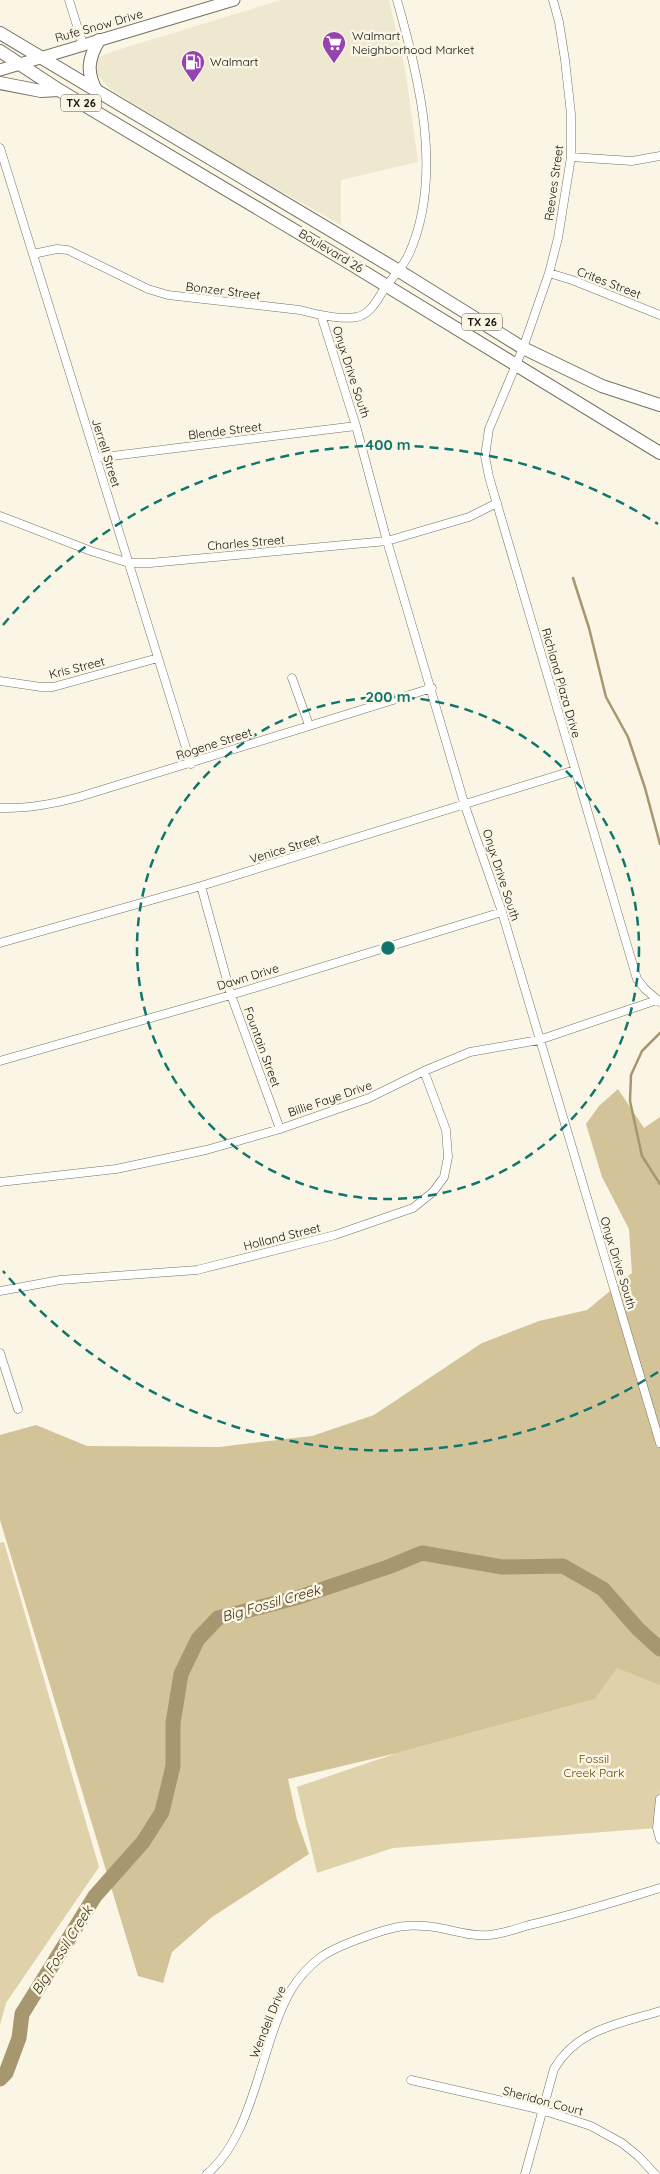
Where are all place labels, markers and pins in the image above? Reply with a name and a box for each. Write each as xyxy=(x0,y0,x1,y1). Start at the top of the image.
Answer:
place label: Walmart Neighborhood Market xyxy=(352,28,474,57)
supermarket icon: Walmart Neighborhood Market xyxy=(321,30,347,64)
fuel station icon: Walmart xyxy=(180,49,206,83)
place label: Walmart xyxy=(210,54,258,69)
centre of rings xyxy=(379,939,397,957)

